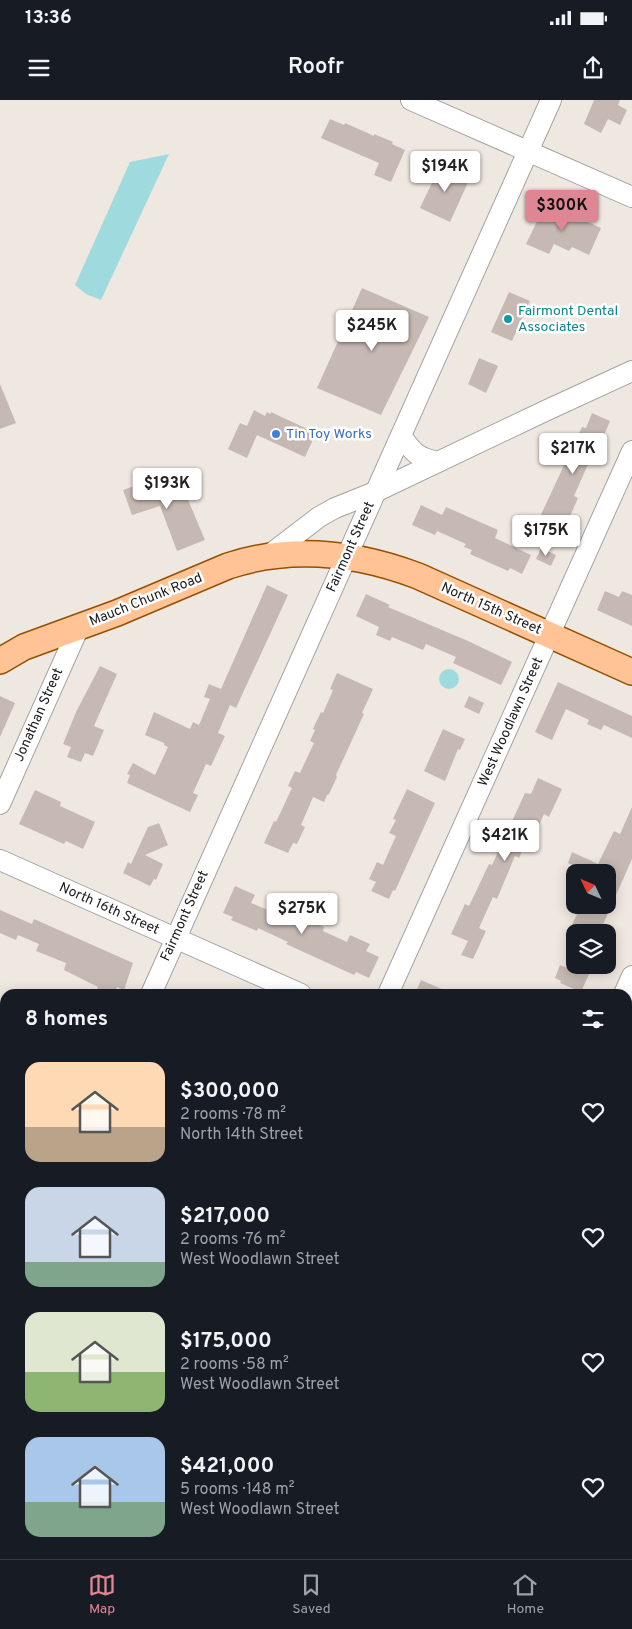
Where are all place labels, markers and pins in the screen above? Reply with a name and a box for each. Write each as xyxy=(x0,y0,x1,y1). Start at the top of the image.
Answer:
pin: $194K xyxy=(410,151,480,193)
pin: $300K xyxy=(527,190,597,232)
place label: Fairmont Dental Associates xyxy=(518,303,618,336)
pin: $245K xyxy=(337,310,407,352)
marker: Fairmont Dental Associates xyxy=(502,313,514,325)
place label: Tin Toy Works xyxy=(286,426,372,443)
marker: Tin Toy Works xyxy=(270,428,282,440)
pin: $217K xyxy=(538,432,608,475)
pin: $193K xyxy=(132,468,202,510)
pin: $175K xyxy=(511,514,581,557)
pin: $421K xyxy=(470,820,540,862)
pin: $275K xyxy=(267,892,337,935)

